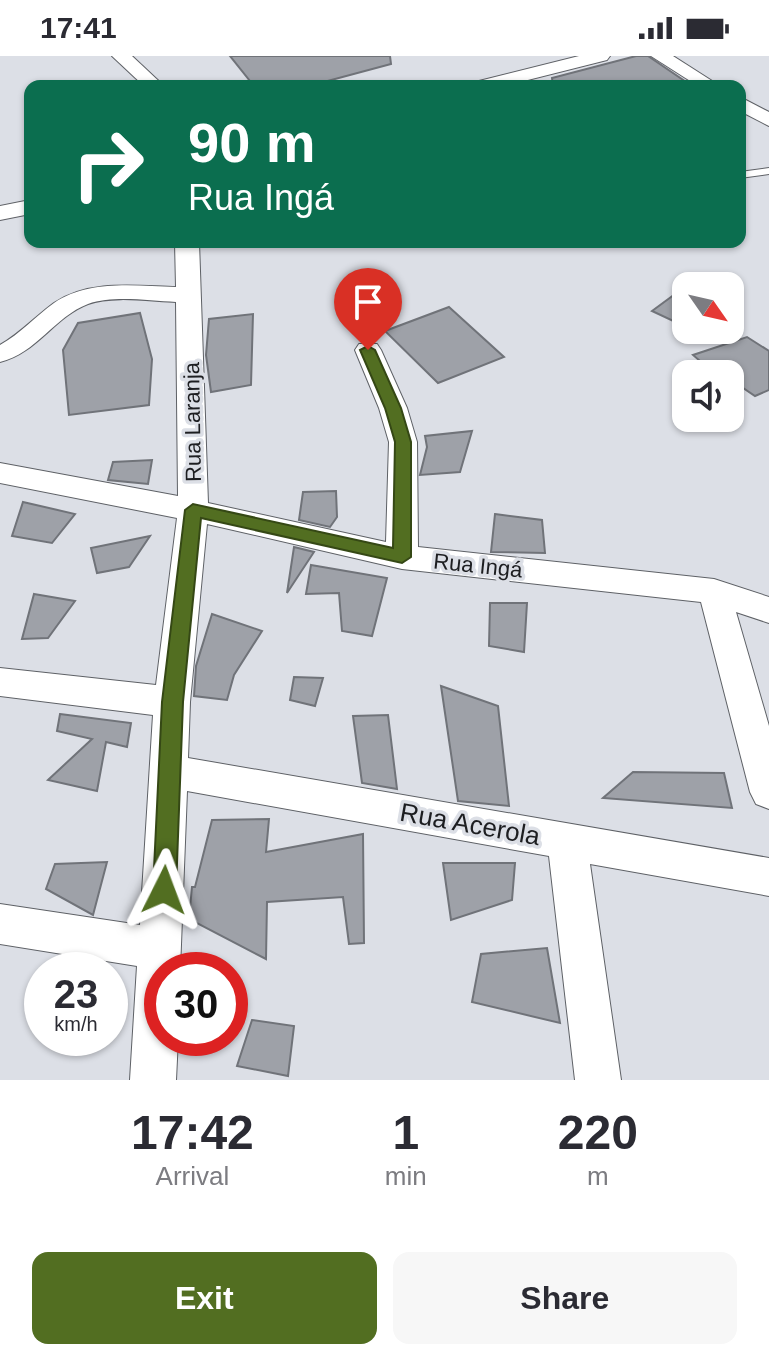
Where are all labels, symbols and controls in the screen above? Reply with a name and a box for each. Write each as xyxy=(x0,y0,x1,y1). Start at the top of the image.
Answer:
text: 17:41 xyxy=(40,11,117,44)
text: 90 m xyxy=(188,111,316,174)
icon: right xyxy=(56,112,160,216)
text: Rua Ingá xyxy=(188,177,334,218)
pin xyxy=(334,268,402,350)
north arrow xyxy=(672,272,744,344)
map controls xyxy=(672,272,744,432)
icon: arrive xyxy=(346,280,390,324)
button: sound xyxy=(672,360,744,432)
street label: Rua Laranja xyxy=(179,361,206,482)
street label: Rua Ingá xyxy=(432,548,524,583)
street label: Rua Acerola xyxy=(398,797,543,851)
position arrow xyxy=(122,848,206,932)
speed limit sign: 30 xyxy=(144,952,248,1056)
text: 23 xyxy=(54,972,98,1016)
text: km/h xyxy=(54,1013,98,1035)
text: 17:42 xyxy=(131,1106,254,1159)
text: 1 xyxy=(392,1106,419,1159)
text: 220 xyxy=(558,1106,638,1159)
text: Arrival xyxy=(156,1161,229,1191)
text: min xyxy=(385,1161,427,1191)
text: m xyxy=(587,1161,609,1191)
button: Exit xyxy=(32,1252,377,1344)
button: Share xyxy=(393,1252,737,1344)

